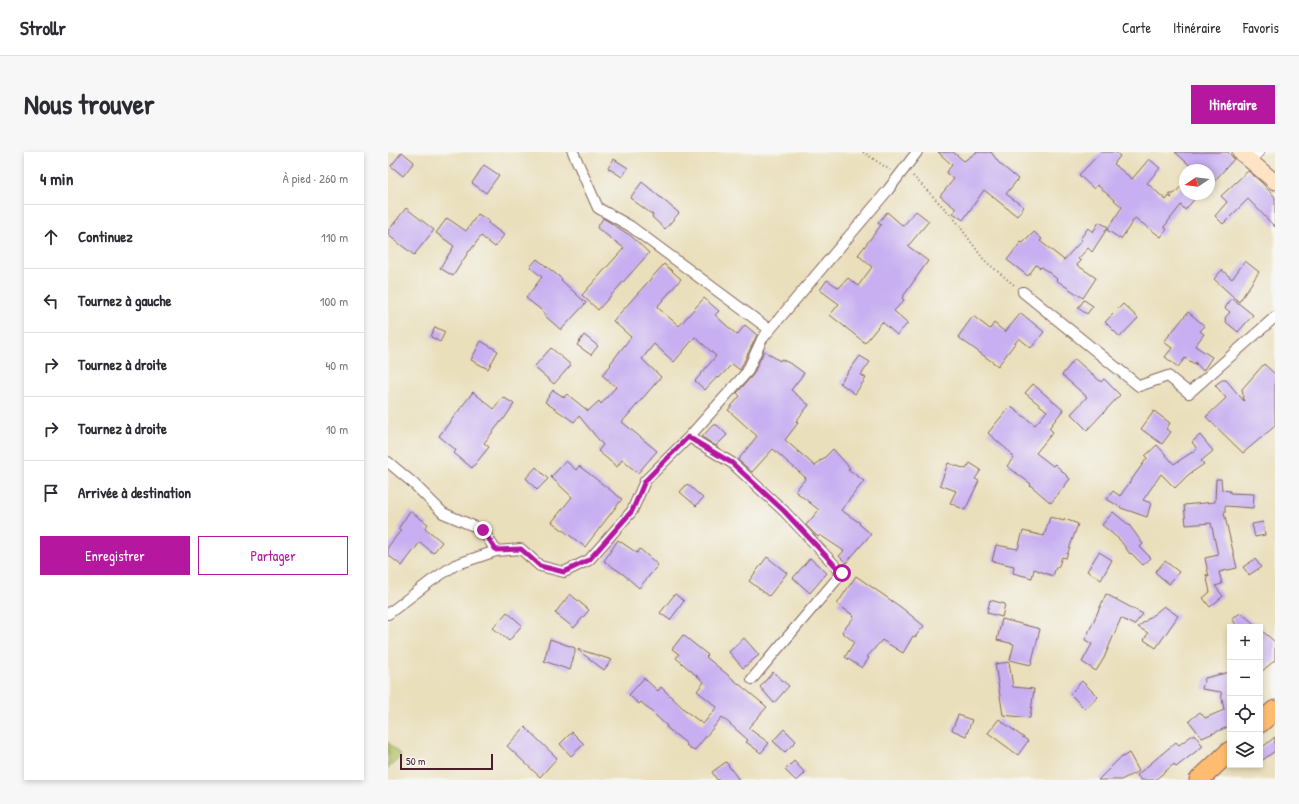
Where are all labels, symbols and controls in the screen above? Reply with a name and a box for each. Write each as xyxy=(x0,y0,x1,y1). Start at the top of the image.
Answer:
text: Strollr xyxy=(20,15,66,41)
text: Carte xyxy=(1122,18,1151,37)
text: Itinéraire xyxy=(1173,18,1221,37)
text: Favoris xyxy=(1243,18,1279,37)
text: Nous trouver xyxy=(24,85,155,123)
button: Itinéraire xyxy=(1191,85,1275,124)
north arrow xyxy=(1179,164,1215,200)
text: 4 min xyxy=(40,167,73,190)
text: À pied · 260 m xyxy=(282,169,348,187)
icon: ahead xyxy=(40,226,62,248)
text: Continuez xyxy=(78,226,133,247)
text: 110 m xyxy=(321,228,348,246)
icon: left xyxy=(40,290,62,312)
text: Tournez à gauche xyxy=(78,290,171,311)
text: 100 m xyxy=(320,292,348,310)
icon: right xyxy=(40,354,62,376)
text: Tournez à droite xyxy=(78,354,167,375)
text: 40 m xyxy=(325,356,348,374)
icon: right xyxy=(40,418,62,440)
text: Tournez à droite xyxy=(78,418,167,439)
text: 10 m xyxy=(326,420,348,438)
icon: arrive xyxy=(40,482,62,504)
text: Arrivée à destination xyxy=(78,482,191,503)
route end xyxy=(474,521,492,539)
button: Enregistrer xyxy=(40,536,190,575)
button: Partager xyxy=(198,536,348,575)
route start xyxy=(833,564,851,582)
map controls xyxy=(1227,624,1263,768)
button: + xyxy=(1227,624,1263,660)
button: − xyxy=(1227,660,1263,696)
button: locate xyxy=(1227,696,1263,732)
button: layers xyxy=(1227,732,1263,768)
scale bar xyxy=(400,752,493,771)
text: 50 m xyxy=(406,754,426,768)

